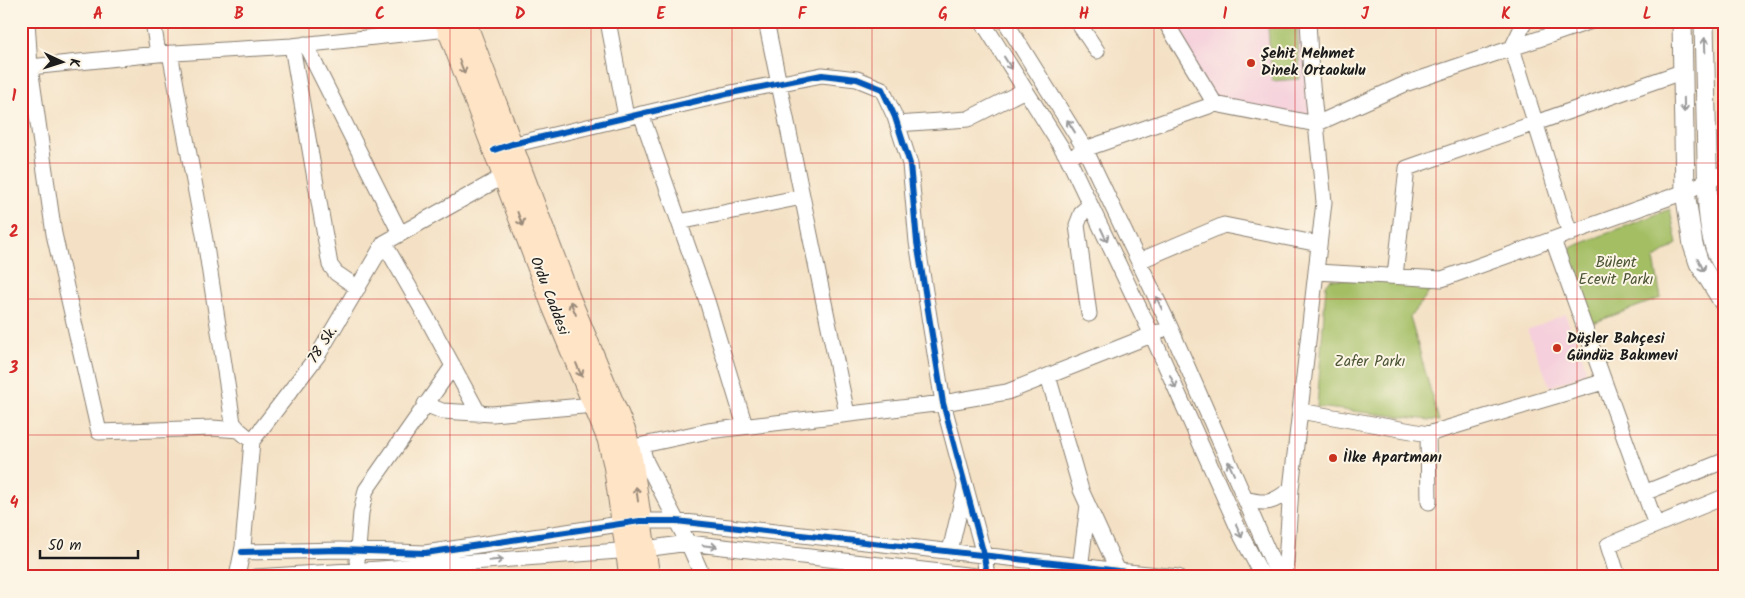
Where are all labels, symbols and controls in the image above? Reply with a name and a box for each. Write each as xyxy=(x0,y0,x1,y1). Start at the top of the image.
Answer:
text: A xyxy=(93,2,103,27)
text: B xyxy=(234,2,244,27)
text: C xyxy=(375,2,385,27)
text: D xyxy=(515,2,526,27)
text: E xyxy=(657,2,667,27)
text: F xyxy=(798,2,808,27)
text: G xyxy=(938,2,948,27)
text: H xyxy=(1079,2,1089,27)
text: I xyxy=(1223,2,1228,27)
text: J xyxy=(1361,2,1370,27)
text: K xyxy=(1501,2,1511,27)
text: L xyxy=(1643,2,1651,27)
north arrow xyxy=(38,38,88,88)
one-way arrow xyxy=(1700,38,1709,54)
place label: Şehit Mehmet Dinek Ortaokulu xyxy=(1261,42,1366,83)
one-way arrow xyxy=(1003,55,1013,69)
marker: Şehit Mehmet Dinek Ortaokulu xyxy=(1245,57,1257,69)
text: K xyxy=(63,58,85,68)
one-way arrow xyxy=(458,59,467,74)
text: 1 xyxy=(12,84,17,109)
one-way arrow xyxy=(1679,96,1689,113)
one-way arrow xyxy=(1066,120,1076,134)
one-way arrow xyxy=(516,211,525,226)
text: 2 xyxy=(9,220,19,245)
one-way arrow xyxy=(1100,227,1109,242)
park label: Bülent Ecevit Parkı xyxy=(1578,251,1654,292)
street label: Ordu Caddesi xyxy=(523,253,576,340)
one-way arrow xyxy=(1696,258,1706,273)
one-way arrow xyxy=(1153,296,1163,311)
one-way arrow xyxy=(568,301,578,316)
street label: 78 Sk. xyxy=(302,321,344,369)
place label: Düşler Bahçesi Gündüz Bakımevi xyxy=(1567,327,1679,368)
marker: Düşler Bahçesi Gündüz Bakımevi xyxy=(1551,342,1563,354)
park label: Zafer Parkı xyxy=(1335,350,1405,374)
text: 3 xyxy=(9,356,19,381)
one-way arrow xyxy=(575,362,585,377)
one-way arrow xyxy=(1168,374,1178,389)
place label: İlke Apartmanı xyxy=(1343,446,1442,470)
marker: İlke Apartmanı xyxy=(1327,452,1339,464)
one-way arrow xyxy=(1226,461,1236,476)
one-way arrow xyxy=(631,486,641,502)
text: 4 xyxy=(10,491,19,516)
one-way arrow xyxy=(1234,523,1244,538)
scale bar xyxy=(40,528,138,560)
text: 50 m xyxy=(48,534,82,558)
one-way arrow xyxy=(702,541,718,551)
one-way arrow xyxy=(488,555,504,564)

